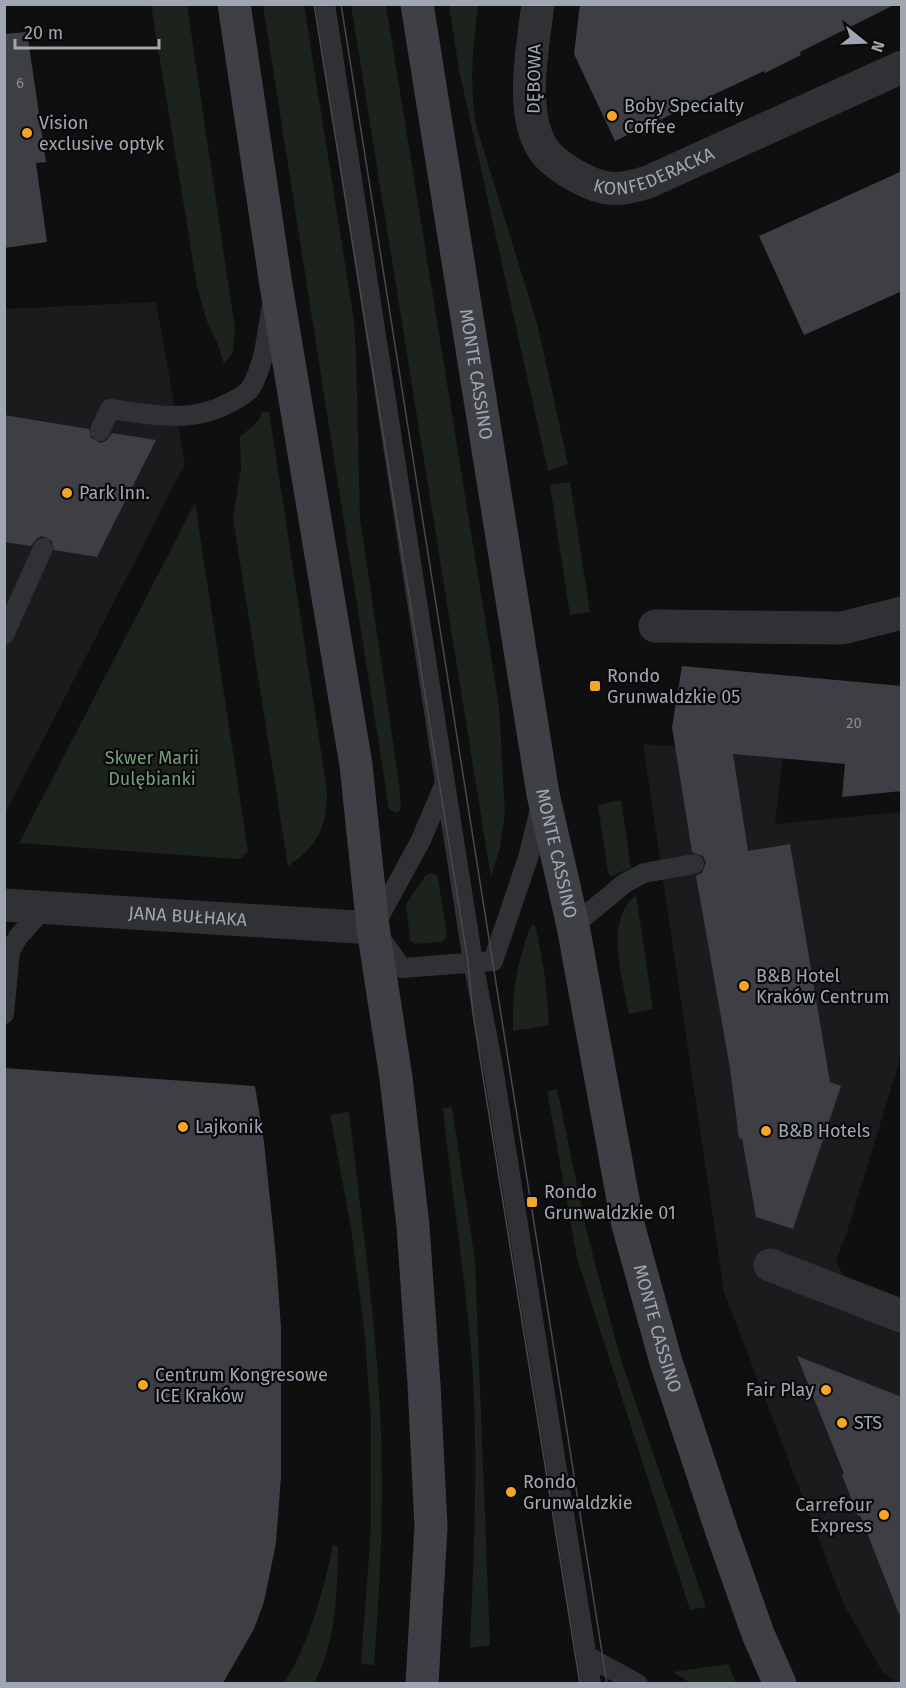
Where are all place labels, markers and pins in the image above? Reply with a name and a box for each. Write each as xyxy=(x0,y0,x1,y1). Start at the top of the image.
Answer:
place label: Boby Specialty Coffee xyxy=(624,95,744,138)
marker: Boby Specialty Coffee xyxy=(605,109,619,123)
place label: Vision exclusive optyk xyxy=(39,112,165,155)
marker: Vision exclusive optyk xyxy=(20,126,34,140)
place label: Park Inn. xyxy=(79,482,150,504)
marker: Park Inn. xyxy=(60,486,74,500)
place label: Rondo Grunwaldzkie 05 xyxy=(607,665,740,708)
marker: Rondo Grunwaldzkie 05 xyxy=(588,679,602,693)
place label: B&B Hotel Kraków Centrum xyxy=(756,965,889,1008)
marker: B&B Hotel Kraków Centrum xyxy=(737,979,751,993)
place label: Lajkonik xyxy=(195,1116,264,1138)
marker: Lajkonik xyxy=(176,1120,190,1134)
place label: B&B Hotels xyxy=(778,1120,870,1142)
marker: B&B Hotels xyxy=(759,1124,773,1138)
place label: Rondo Grunwaldzkie 01 xyxy=(544,1181,676,1224)
marker: Rondo Grunwaldzkie 01 xyxy=(525,1195,539,1209)
place label: Centrum Kongresowe ICE Kraków xyxy=(155,1364,328,1407)
marker: Centrum Kongresowe ICE Kraków xyxy=(136,1378,150,1392)
place label: Fair Play xyxy=(746,1379,814,1401)
marker: Fair Play xyxy=(819,1383,833,1397)
place label: STS xyxy=(854,1412,882,1434)
marker: STS xyxy=(835,1416,849,1430)
place label: Rondo Grunwaldzkie xyxy=(523,1471,633,1514)
marker: Rondo Grunwaldzkie xyxy=(504,1485,518,1499)
place label: Carrefour Express xyxy=(795,1494,872,1537)
marker: Carrefour Express xyxy=(877,1508,891,1522)

